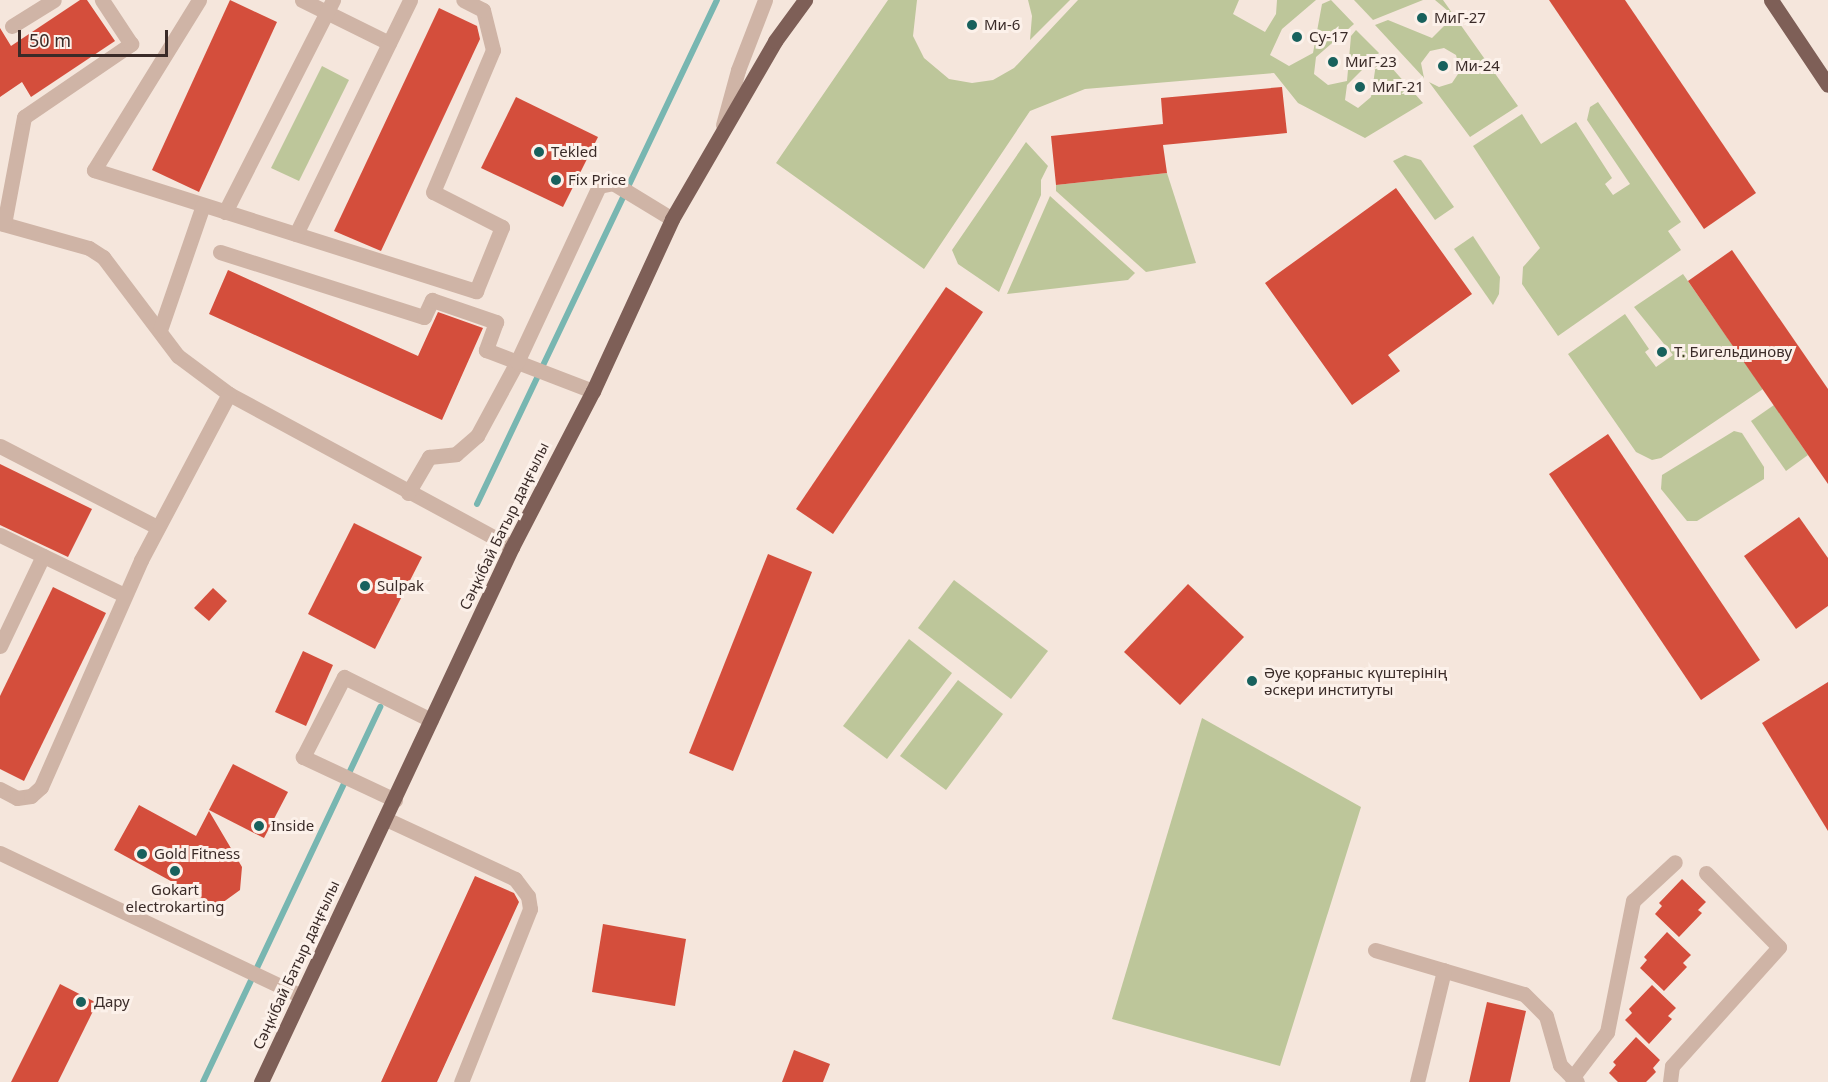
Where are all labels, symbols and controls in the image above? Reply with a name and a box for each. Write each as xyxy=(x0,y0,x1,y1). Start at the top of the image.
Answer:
place label: МиГ-27 xyxy=(1434,9,1486,27)
marker: МиГ-27 xyxy=(1415,11,1429,25)
place label: Ми-6 xyxy=(984,16,1020,34)
scale bar xyxy=(21,18,171,56)
marker: Ми-6 xyxy=(965,18,979,32)
text: 50 m xyxy=(29,28,71,52)
place label: Су-17 xyxy=(1309,28,1348,46)
marker: Су-17 xyxy=(1290,30,1304,44)
place label: МиГ-23 xyxy=(1345,53,1397,71)
marker: МиГ-23 xyxy=(1326,55,1340,69)
place label: Ми-24 xyxy=(1455,57,1500,75)
marker: Ми-24 xyxy=(1436,59,1450,73)
place label: МиГ-21 xyxy=(1372,78,1424,96)
marker: МиГ-21 xyxy=(1353,80,1367,94)
place label: Тekled xyxy=(551,143,597,161)
marker: Тekled xyxy=(532,145,546,159)
place label: Fix Price xyxy=(568,171,626,189)
marker: Fix Price xyxy=(549,173,563,187)
place label: Т. Бигельдинову xyxy=(1674,343,1792,361)
marker: Т. Бигельдинову xyxy=(1655,345,1669,359)
street label: Сәңкібай Батыр даңғылы xyxy=(455,439,553,613)
place label: Sulpak xyxy=(377,577,424,595)
marker: Sulpak xyxy=(358,579,372,593)
place label: Әуе қорғаныс күштерінің әскери институты xyxy=(1264,663,1447,698)
marker: Әуе қорғаныс күштерінің әскери институты xyxy=(1245,674,1259,688)
place label: Inside xyxy=(271,817,314,835)
marker: Inside xyxy=(252,819,266,833)
place label: Gold Fitness xyxy=(154,845,240,863)
marker: Gold Fitness xyxy=(135,847,149,861)
marker: Gokart electrokarting xyxy=(168,864,182,878)
street label: Сәңкібай Батыр даңғылы xyxy=(249,878,343,1052)
place label: Gokart electrokarting xyxy=(126,880,224,915)
marker: Дару xyxy=(72,993,90,1011)
place label: Дару xyxy=(94,993,130,1011)

